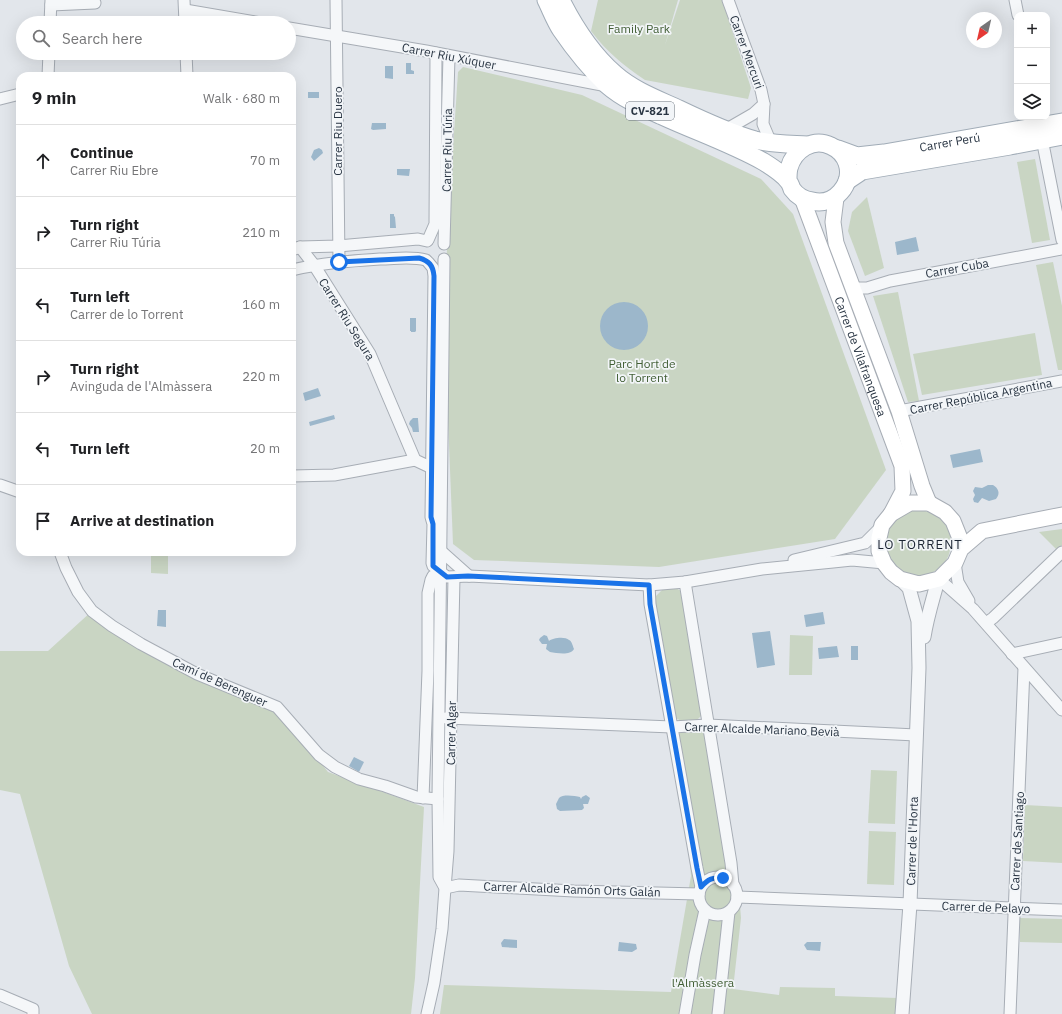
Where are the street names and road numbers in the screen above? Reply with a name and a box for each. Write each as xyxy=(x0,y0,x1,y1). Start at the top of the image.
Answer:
street label: Carrer Mercuri xyxy=(727,13,767,91)
street label: Carrer Riu Xúquer xyxy=(401,40,498,73)
street label: Carrer Riu Duero xyxy=(330,86,345,176)
road number: CV-821 xyxy=(626,102,674,120)
street label: Carrer Riu Túria xyxy=(439,107,455,192)
street label: Carrer Perú xyxy=(918,129,981,154)
street label: Carrer Cuba xyxy=(924,255,990,281)
street label: Carrer Riu Segura xyxy=(316,275,379,363)
street label: Carrer de Vilafranquesa xyxy=(832,294,891,419)
street label: Carrer República Argentina xyxy=(909,375,1054,417)
street label: Camí de Berenguer xyxy=(170,654,271,710)
street label: Carrer Algar xyxy=(443,700,459,765)
street label: Carrer Alcalde Mariano Bevià xyxy=(684,719,841,739)
street label: Carrer de Santiago xyxy=(1007,791,1027,891)
street label: Carrer de l'Horta xyxy=(903,796,921,886)
street label: Carrer Alcalde Ramón Orts Galán xyxy=(483,878,661,900)
street label: Carrer de Pelayo xyxy=(941,898,1031,916)

